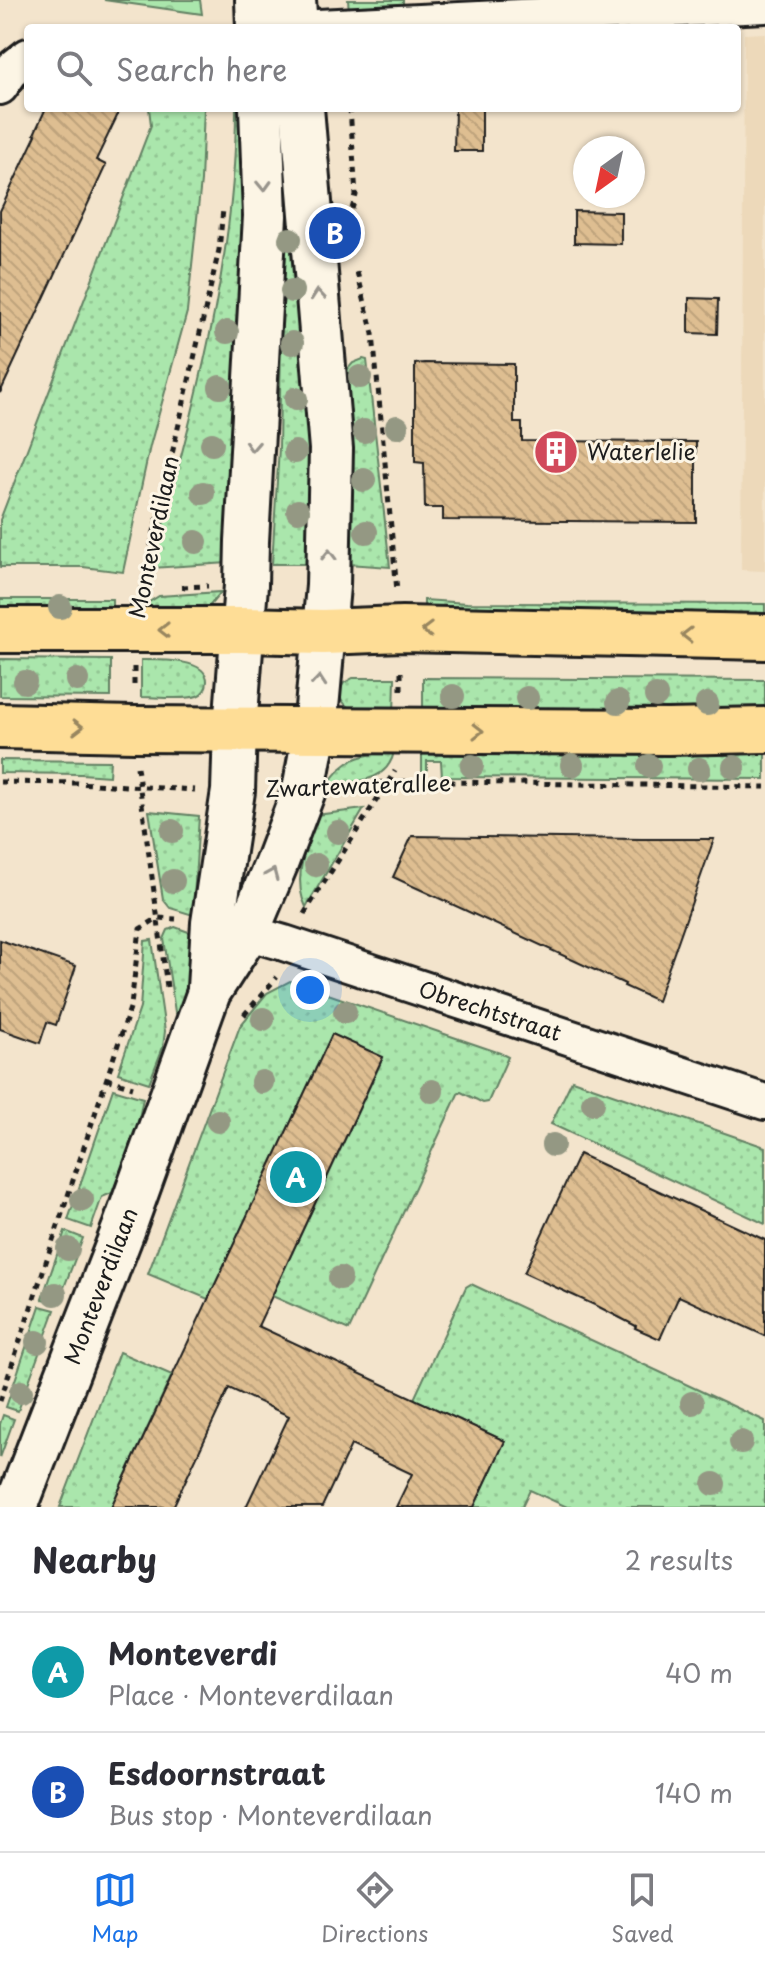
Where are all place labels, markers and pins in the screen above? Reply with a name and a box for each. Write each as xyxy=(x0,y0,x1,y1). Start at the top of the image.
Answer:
pin: B xyxy=(309,203,361,263)
building icon: Waterlelie xyxy=(532,428,580,476)
place label: Waterlelie xyxy=(587,434,696,467)
pin: A xyxy=(270,1147,322,1207)

